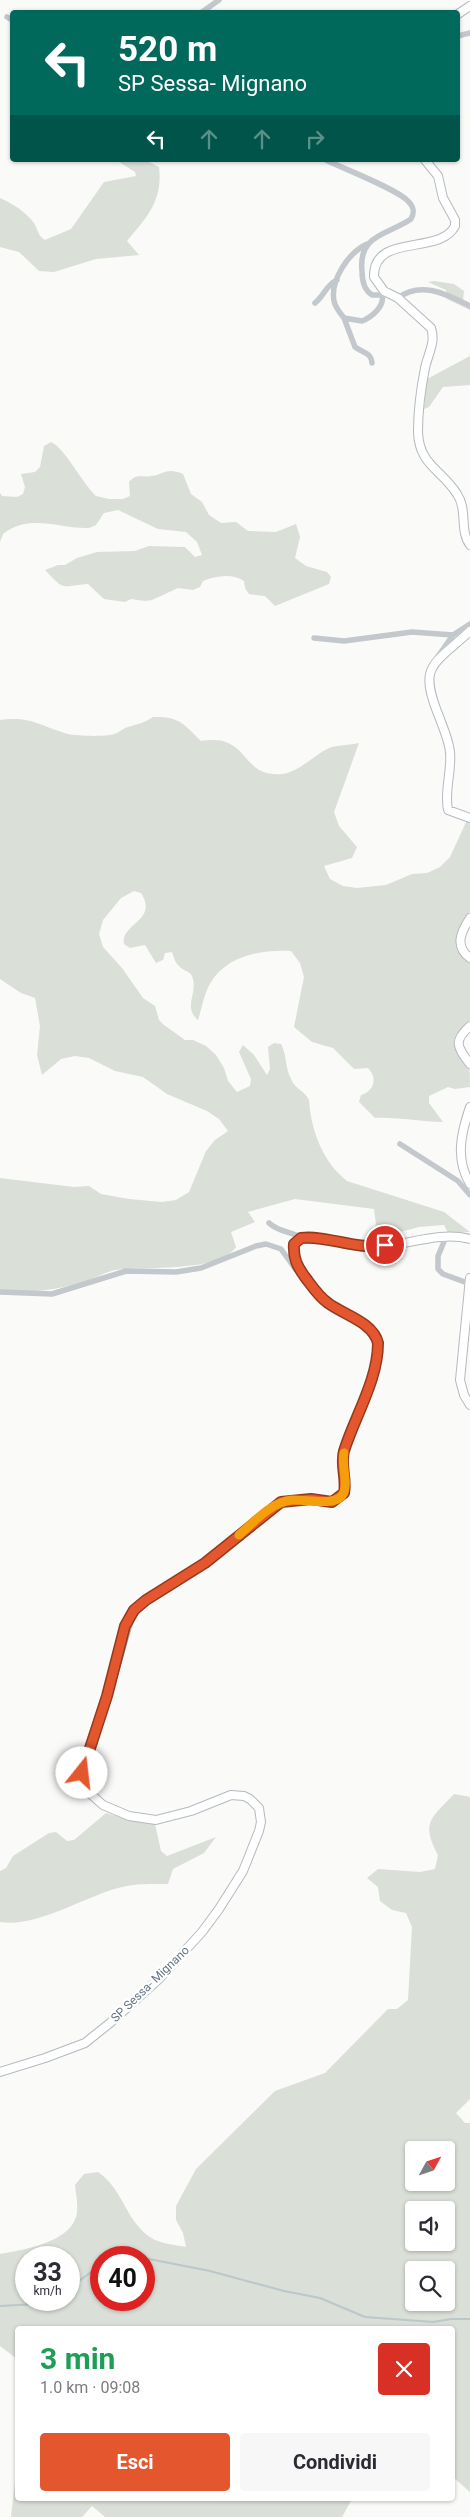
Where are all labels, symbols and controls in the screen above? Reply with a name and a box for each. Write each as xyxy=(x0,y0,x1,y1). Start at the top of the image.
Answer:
text: 520 m xyxy=(118,29,217,70)
icon: left xyxy=(35,30,100,95)
text: SP Sessa- Mignano xyxy=(118,71,307,96)
icon: left xyxy=(142,125,170,153)
icon: ahead xyxy=(195,125,223,153)
icon: ahead xyxy=(248,125,276,153)
icon: right xyxy=(301,125,329,153)
pin xyxy=(364,1224,406,1266)
icon: arrive xyxy=(371,1231,399,1259)
position arrow xyxy=(55,1746,107,1798)
street label: SP Sessa- Mignano xyxy=(108,1943,192,2025)
north arrow xyxy=(405,2141,455,2191)
map controls xyxy=(405,2141,455,2311)
button: sound xyxy=(405,2201,455,2251)
speed limit sign: 40 xyxy=(90,2246,155,2311)
text: 33 xyxy=(33,2258,62,2287)
button: search xyxy=(405,2261,455,2311)
text: km/h xyxy=(33,2284,62,2298)
text: 3 min xyxy=(40,2341,115,2376)
button: close xyxy=(378,2343,430,2395)
text: 1.0 km · 09:08 xyxy=(40,2378,140,2397)
button: Esci xyxy=(40,2433,230,2491)
button: Condividi xyxy=(240,2433,430,2491)

